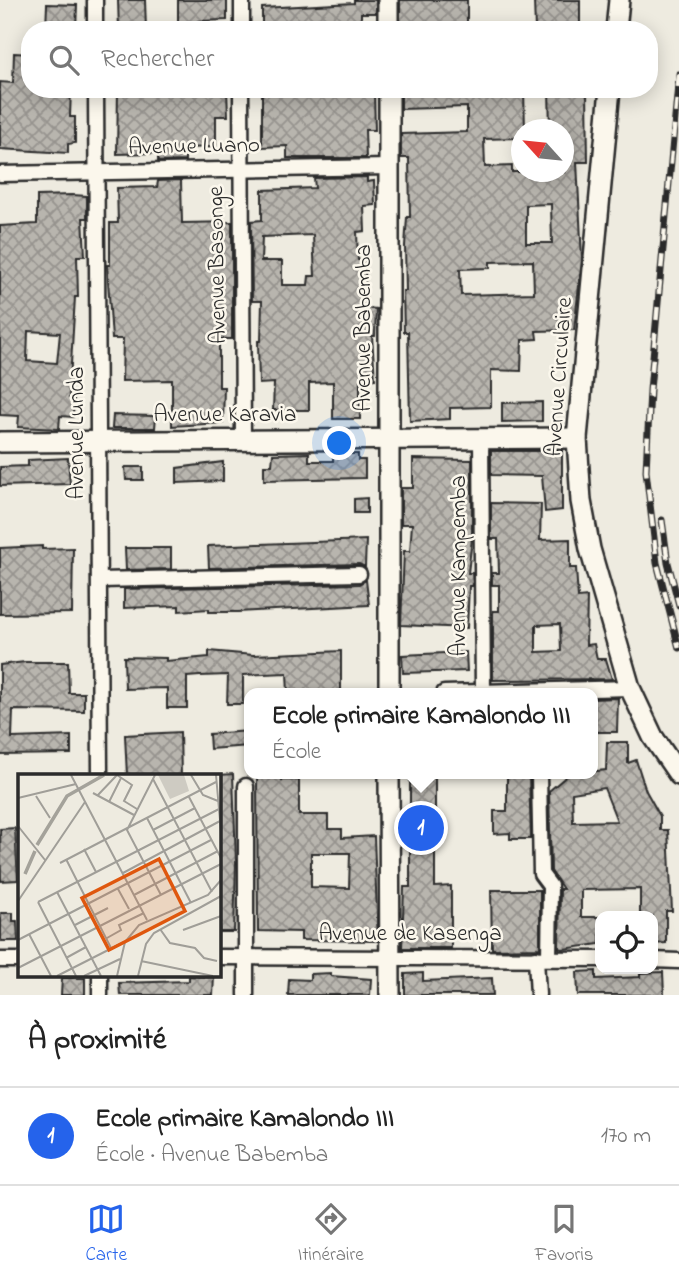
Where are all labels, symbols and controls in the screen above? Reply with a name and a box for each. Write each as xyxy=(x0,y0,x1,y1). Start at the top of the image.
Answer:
search box xyxy=(21,21,658,98)
icon: search xyxy=(45,41,83,79)
text: Rechercher xyxy=(101,41,214,79)
north arrow xyxy=(511,119,574,182)
street label: Avenue Luano xyxy=(128,129,260,165)
street label: Avenue Basonge xyxy=(200,185,237,344)
street label: Avenue Babemba xyxy=(348,244,381,412)
street label: Avenue Circulaire xyxy=(538,296,582,458)
street label: Avenue Lunda xyxy=(61,367,94,499)
street label: Avenue Karavia xyxy=(153,399,297,432)
your location xyxy=(322,426,356,460)
street label: Avenue Kampemba xyxy=(443,475,476,657)
popup xyxy=(244,688,598,779)
text: Ecole primaire Kamalondo III xyxy=(271,698,571,736)
text: École xyxy=(271,736,321,769)
inset map xyxy=(18,774,220,978)
pin: 1 xyxy=(398,802,444,854)
map controls xyxy=(595,911,658,974)
button: locate xyxy=(595,911,658,974)
street label: Avenue de Kasenga xyxy=(318,918,502,952)
text: À proximité xyxy=(28,1019,166,1063)
text: Ecole primaire Kamalondo III xyxy=(95,1101,394,1139)
text: 1 xyxy=(47,1120,55,1153)
text: 170 m xyxy=(601,1120,651,1153)
text: École · Avenue Babemba xyxy=(95,1139,328,1172)
tab: Carte xyxy=(85,1200,127,1269)
tab: Itinéraire xyxy=(298,1200,364,1269)
tab: Favoris xyxy=(535,1200,594,1269)

